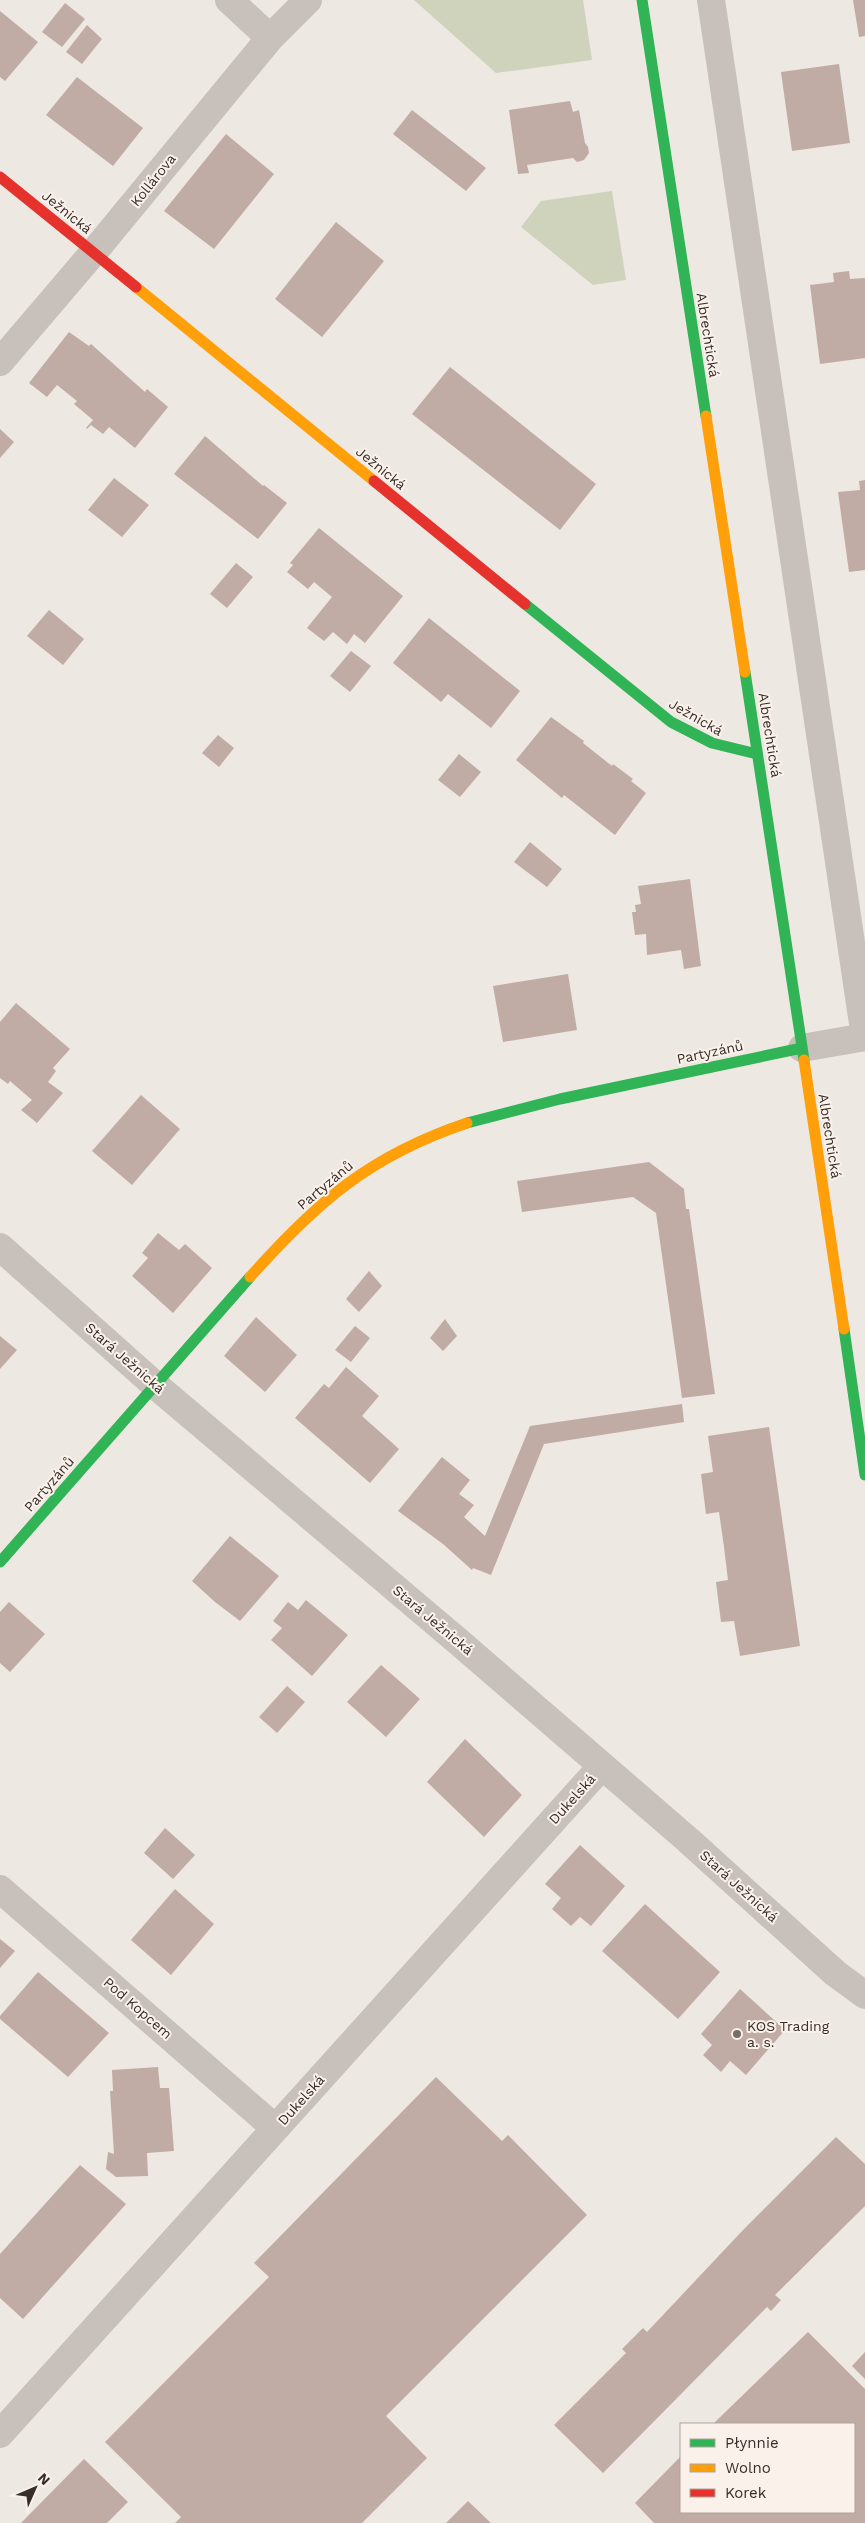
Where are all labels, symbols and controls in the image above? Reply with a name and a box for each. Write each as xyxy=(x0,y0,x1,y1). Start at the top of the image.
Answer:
street label: Kollárova xyxy=(127,151,179,209)
street label: Ježnická xyxy=(39,187,95,237)
street label: Albrechtická xyxy=(693,292,723,379)
street label: Ježnická xyxy=(353,443,409,493)
street label: Albrechtická xyxy=(755,692,785,779)
street label: Ježnická xyxy=(666,695,726,739)
street label: Partyzánů xyxy=(675,1037,745,1067)
street label: Albrechtická xyxy=(815,1093,845,1180)
street label: Partyzánů xyxy=(294,1157,356,1213)
street label: Stará Ježnická xyxy=(82,1319,168,1397)
street label: Partyzánů xyxy=(21,1453,77,1515)
street label: Stará Ježnická xyxy=(390,1582,476,1658)
street label: Dukelská xyxy=(545,1771,599,1827)
street label: Stará Ježnická xyxy=(697,1847,781,1925)
street label: Pod Kopcem xyxy=(101,1974,175,2042)
place label: KOS Trading a. s. xyxy=(747,2018,830,2050)
marker: KOS Trading a. s. xyxy=(731,2028,743,2040)
street label: Dukelská xyxy=(274,2072,328,2128)
legend xyxy=(680,2423,855,2513)
text: Płynnie xyxy=(725,2434,779,2452)
text: Wolno xyxy=(725,2459,771,2477)
north arrow xyxy=(10,2463,60,2513)
text: N xyxy=(35,2469,54,2488)
text: Korek xyxy=(725,2484,767,2502)

